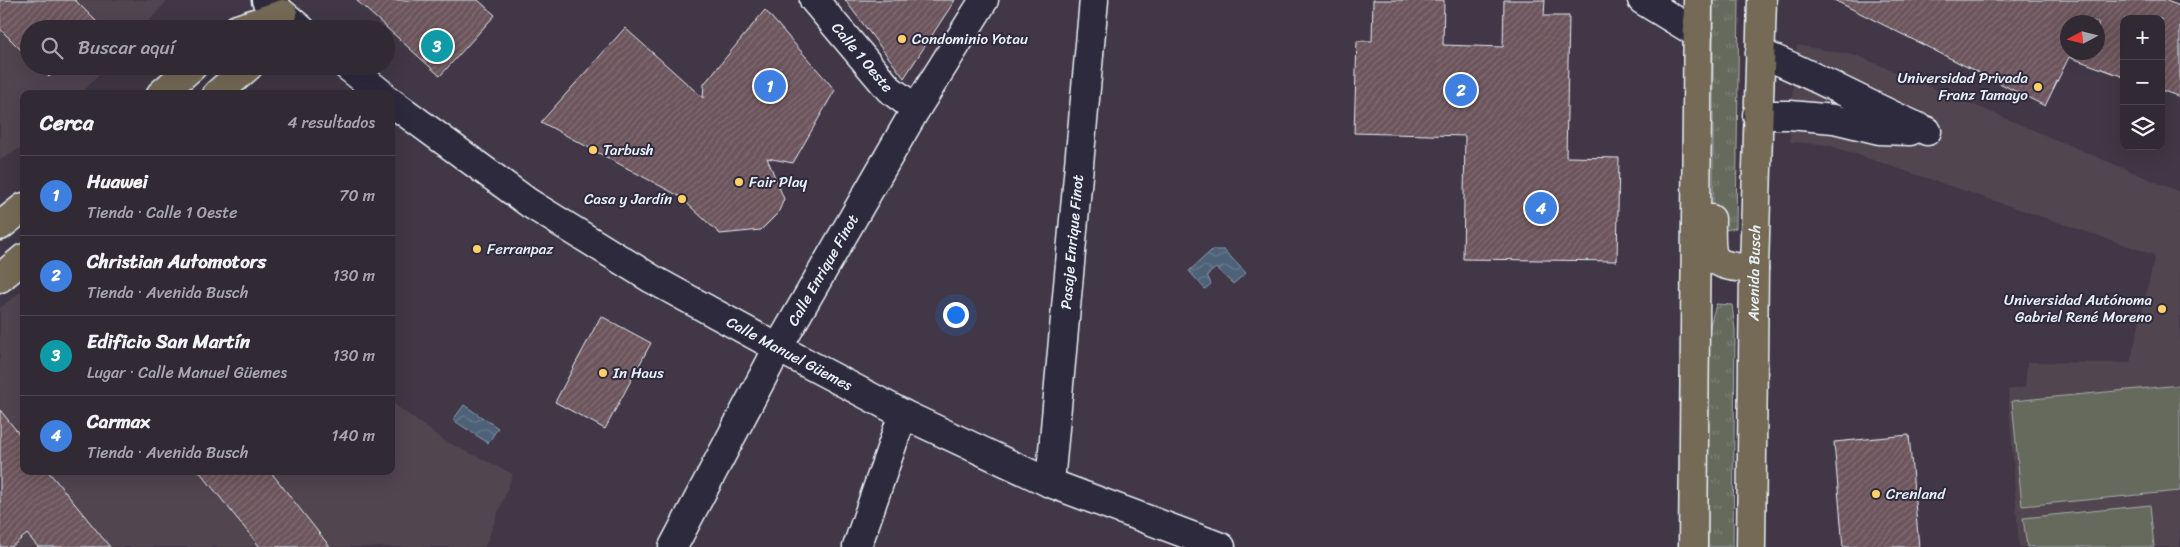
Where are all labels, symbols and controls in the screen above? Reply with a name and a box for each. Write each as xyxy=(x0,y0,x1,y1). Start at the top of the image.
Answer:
north arrow xyxy=(2060,15,2105,60)
map controls xyxy=(2120,15,2165,150)
button: + xyxy=(2120,15,2165,60)
street label: Calle 1 Oeste xyxy=(825,16,900,99)
search box xyxy=(20,20,395,75)
place label: Condominio Yotau xyxy=(912,26,1028,52)
pin: 3 xyxy=(421,27,453,65)
text: Buscar aquí xyxy=(78,31,175,64)
marker: Condominio Yotau xyxy=(896,33,908,45)
icon: search xyxy=(38,34,66,62)
button: − xyxy=(2120,60,2165,105)
place label: Universidad Privada Franz Tamayo xyxy=(1897,65,2028,108)
pin: 1 xyxy=(754,67,786,105)
pin: 2 xyxy=(1445,71,1477,109)
marker: Universidad Privada Franz Tamayo xyxy=(2032,81,2044,93)
text: Cerca xyxy=(40,104,94,142)
button: layers xyxy=(2120,105,2165,150)
text: 4 resultados xyxy=(287,108,375,137)
place label: Tarbush xyxy=(603,137,654,163)
marker: Tarbush xyxy=(587,144,599,156)
text: Huawei xyxy=(87,165,148,198)
place label: Fair Play xyxy=(749,169,808,195)
street label: Pasaje Enrique Finot xyxy=(1053,173,1091,310)
marker: Fair Play xyxy=(733,176,745,188)
text: 1 xyxy=(53,181,59,210)
text: 70 m xyxy=(339,181,375,210)
place label: Casa y Jardín xyxy=(584,186,672,212)
pin: 4 xyxy=(1525,189,1557,227)
marker: Casa y Jardín xyxy=(676,193,688,205)
text: Tienda · Calle 1 Oeste xyxy=(87,198,237,227)
street label: Calle Enrique Finot xyxy=(780,209,866,331)
street label: Avenida Busch xyxy=(1740,225,1768,322)
place label: Ferranpaz xyxy=(487,236,554,262)
marker: Ferranpaz xyxy=(471,243,483,255)
text: Christian Automotors xyxy=(87,245,266,278)
text: 2 xyxy=(51,261,61,290)
text: 130 m xyxy=(333,261,375,290)
text: Tienda · Avenida Busch xyxy=(87,278,248,307)
place label: Universidad Autónoma Gabriel René Moreno xyxy=(2004,287,2152,330)
your location xyxy=(943,302,969,328)
marker: Universidad Autónoma Gabriel René Moreno xyxy=(2156,303,2168,315)
street label: Calle Manuel Güemes xyxy=(722,309,858,398)
text: Edificio San Martín xyxy=(87,325,250,358)
text: 3 xyxy=(52,341,60,370)
text: 130 m xyxy=(333,341,375,370)
text: Lugar · Calle Manuel Güemes xyxy=(87,358,287,387)
place label: In Haus xyxy=(612,360,664,386)
marker: In Haus xyxy=(597,367,609,379)
text: Carmax xyxy=(87,405,150,438)
text: 4 xyxy=(51,421,61,450)
text: 140 m xyxy=(332,421,375,450)
text: Tienda · Avenida Busch xyxy=(87,438,248,467)
place label: Crenland xyxy=(1886,481,1946,507)
marker: Crenland xyxy=(1870,488,1882,500)

